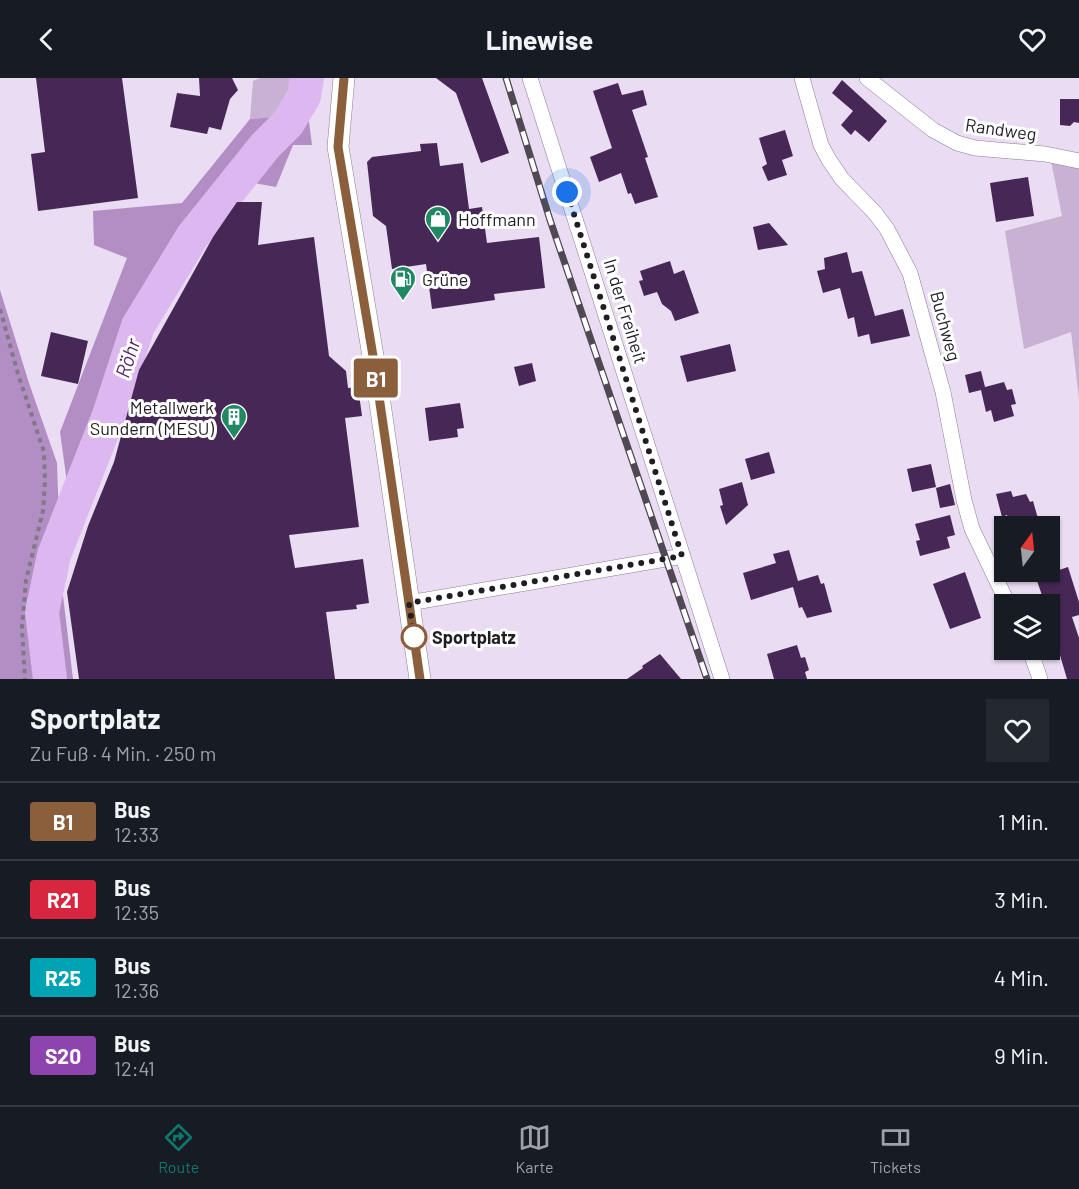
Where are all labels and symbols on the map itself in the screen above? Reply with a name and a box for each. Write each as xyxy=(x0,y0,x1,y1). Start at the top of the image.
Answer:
street label: Randweg xyxy=(964,113,1038,145)
your location xyxy=(552,177,582,207)
shop icon: Hoffmann xyxy=(423,204,453,242)
place label: Hoffmann xyxy=(458,208,536,230)
street label: In der Freiheit xyxy=(600,256,652,366)
fuel station icon: Grüne xyxy=(388,264,418,302)
place label: Grüne xyxy=(422,268,468,290)
street label: Buchweg xyxy=(926,289,966,363)
water label: Röhr xyxy=(109,335,145,381)
line badge: B1 xyxy=(349,358,403,398)
place label: Metallwerk Sundern (MESU) xyxy=(90,396,214,439)
building icon: Metallwerk Sundern (MESU) xyxy=(219,402,249,440)
north arrow xyxy=(994,516,1060,582)
marker: Sportplatz xyxy=(401,624,427,650)
place label: Sportplatz xyxy=(432,626,516,648)

